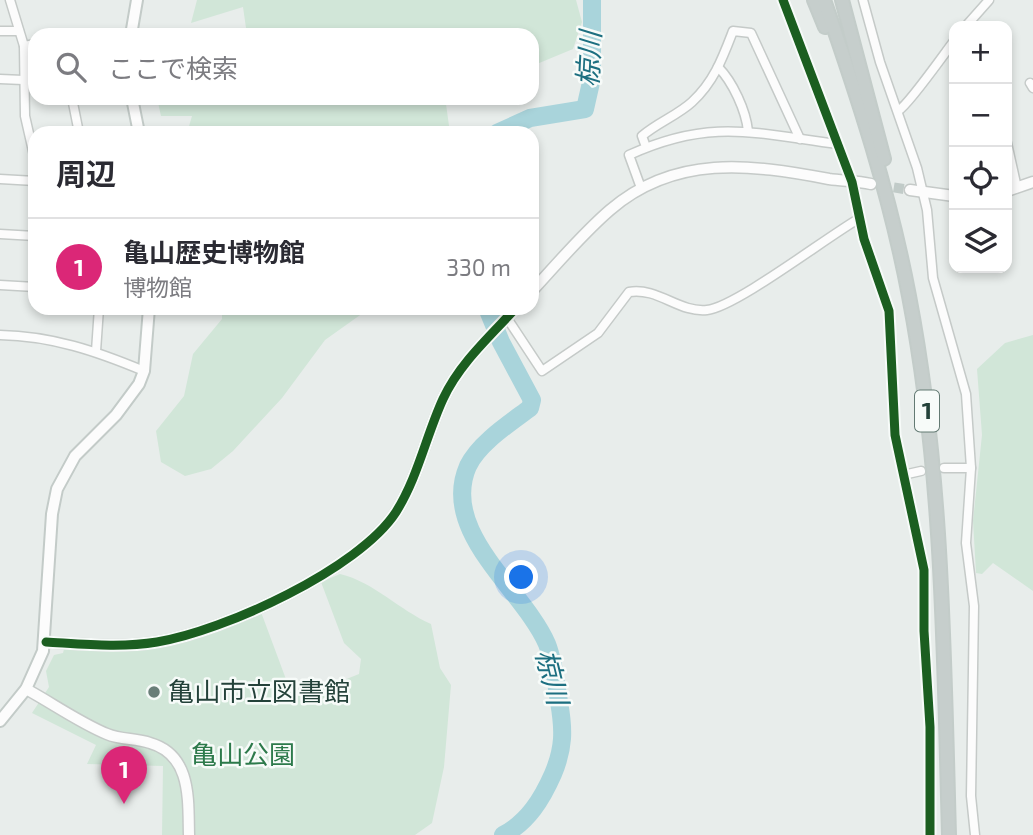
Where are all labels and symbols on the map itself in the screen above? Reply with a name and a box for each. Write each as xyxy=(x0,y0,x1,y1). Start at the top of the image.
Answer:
water label: 椋川 xyxy=(570,27,607,88)
road number: 1 xyxy=(915,390,939,432)
your location xyxy=(504,560,538,594)
water label: 椋川 xyxy=(530,645,577,711)
place label: 亀山市立図書館 xyxy=(168,675,350,706)
marker: 亀山市立図書館 xyxy=(146,684,162,700)
park label: 亀山公園 xyxy=(191,738,295,769)
pin: 1 xyxy=(101,746,147,804)

